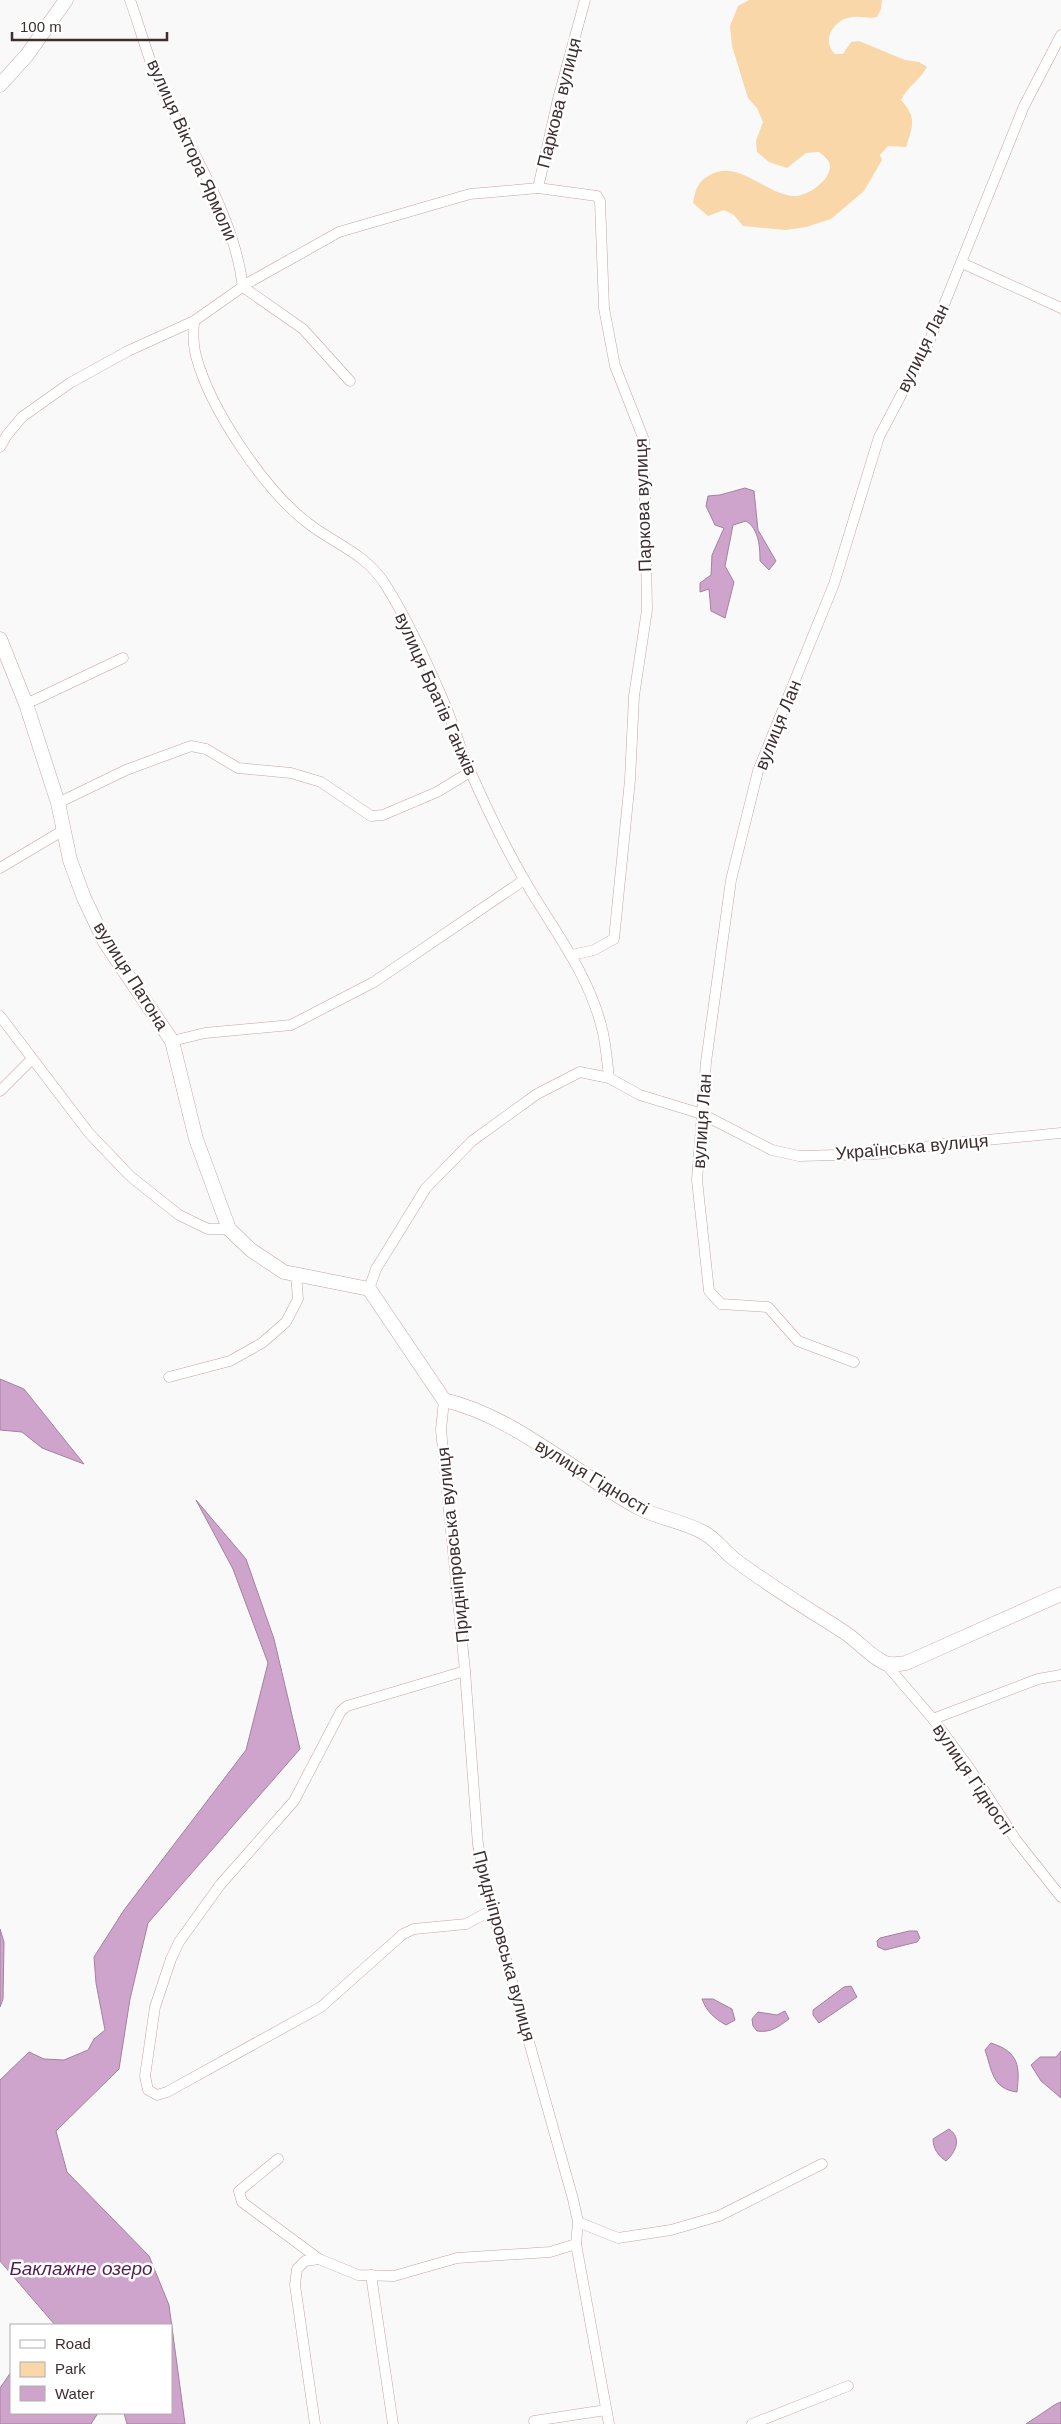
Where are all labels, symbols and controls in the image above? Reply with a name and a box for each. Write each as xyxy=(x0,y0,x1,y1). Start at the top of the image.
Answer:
scale bar xyxy=(12,10,168,42)
text: 100 m xyxy=(20,18,62,35)
street label: Паркова вулиця xyxy=(533,36,585,170)
street label: вулиця Віктора Ярмоли xyxy=(143,56,241,244)
street label: вулиця Лан xyxy=(893,301,953,395)
street label: Паркова вулиця xyxy=(631,438,655,572)
street label: вулиця Братів Ганжів xyxy=(391,610,481,778)
street label: вулиця Лан xyxy=(751,677,805,773)
street label: вулиця Патона xyxy=(90,918,173,1035)
street label: вулиця Лан xyxy=(689,1073,715,1169)
street label: Українська вулиця xyxy=(835,1130,989,1164)
street label: вулиця Гідності xyxy=(532,1435,652,1519)
street label: Придніпровська вулиця xyxy=(433,1446,473,1644)
street label: вулиця Гідності xyxy=(929,1720,1017,1838)
street label: Придніпровська вулиця xyxy=(469,1848,539,2044)
water label: Баклажне озеро xyxy=(9,2258,153,2279)
legend xyxy=(10,2324,172,2414)
text: Road xyxy=(55,2335,91,2352)
text: Park xyxy=(55,2360,86,2377)
text: Water xyxy=(55,2385,94,2402)

